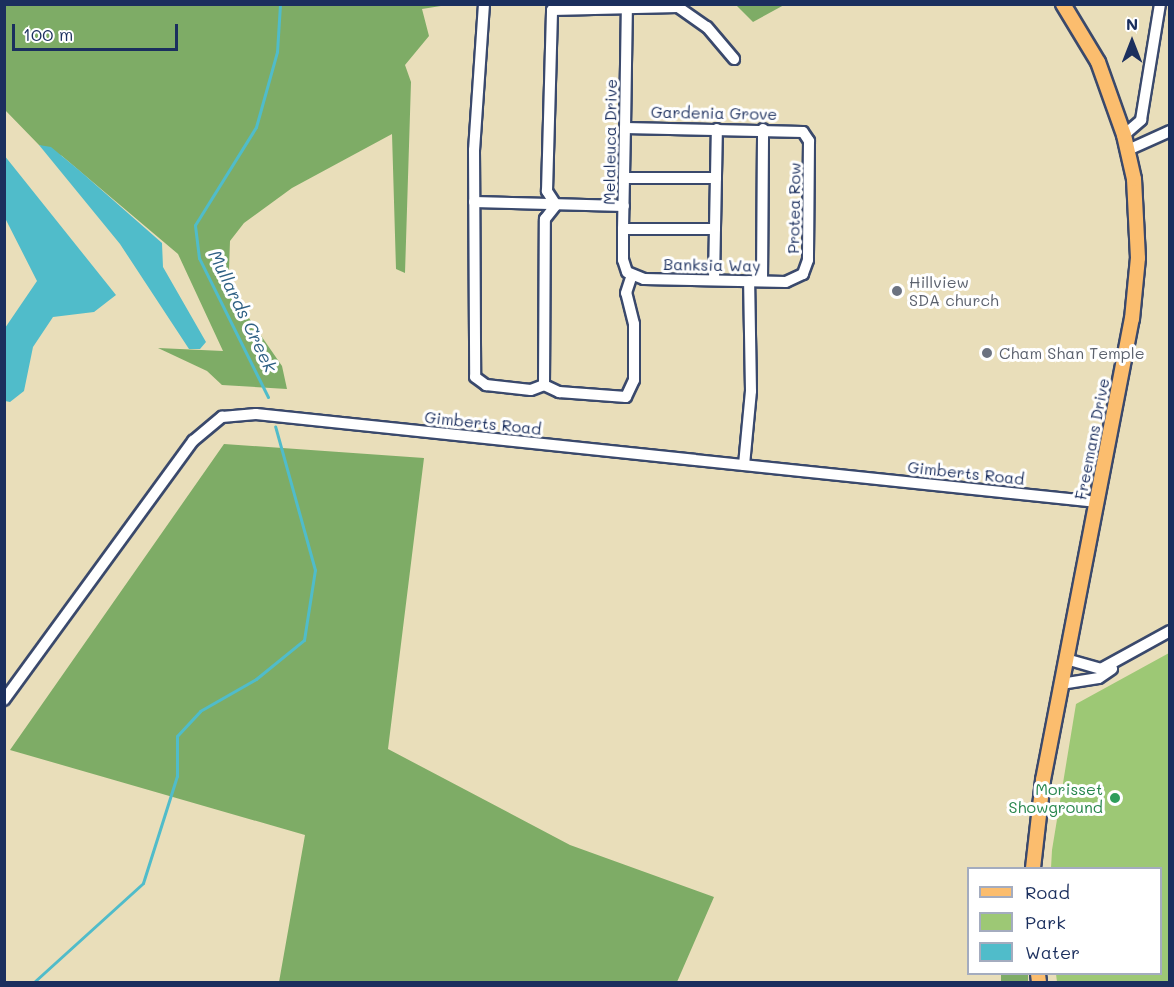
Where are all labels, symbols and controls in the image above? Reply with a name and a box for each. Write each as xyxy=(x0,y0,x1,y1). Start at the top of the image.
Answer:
scale bar xyxy=(15,12,182,50)
north arrow xyxy=(1102,12,1162,72)
text: N xyxy=(1126,13,1138,34)
text: 100 m xyxy=(23,22,73,46)
street label: Melaleuca Drive xyxy=(599,79,621,205)
street label: Gardenia Grove xyxy=(651,102,777,124)
street label: Protea Row xyxy=(784,162,804,254)
water label: Mullards Creek xyxy=(204,246,282,376)
street label: Banksia Way xyxy=(663,255,761,275)
place label: Hillview SDA church xyxy=(909,272,999,310)
marker: Hillview SDA church xyxy=(890,284,904,298)
place label: Cham Shan Temple xyxy=(999,343,1145,363)
marker: Cham Shan Temple xyxy=(980,346,994,360)
street label: Freemans Drive xyxy=(1071,377,1113,501)
street label: Gimberts Road xyxy=(424,407,542,439)
street label: Gimberts Road xyxy=(907,457,1025,489)
place label: Morisset Showground xyxy=(1009,779,1103,817)
marker: Morisset Showground xyxy=(1108,791,1122,805)
legend xyxy=(967,867,1162,975)
text: Road xyxy=(1025,880,1070,904)
text: Park xyxy=(1025,910,1066,934)
text: Water xyxy=(1025,940,1080,964)

